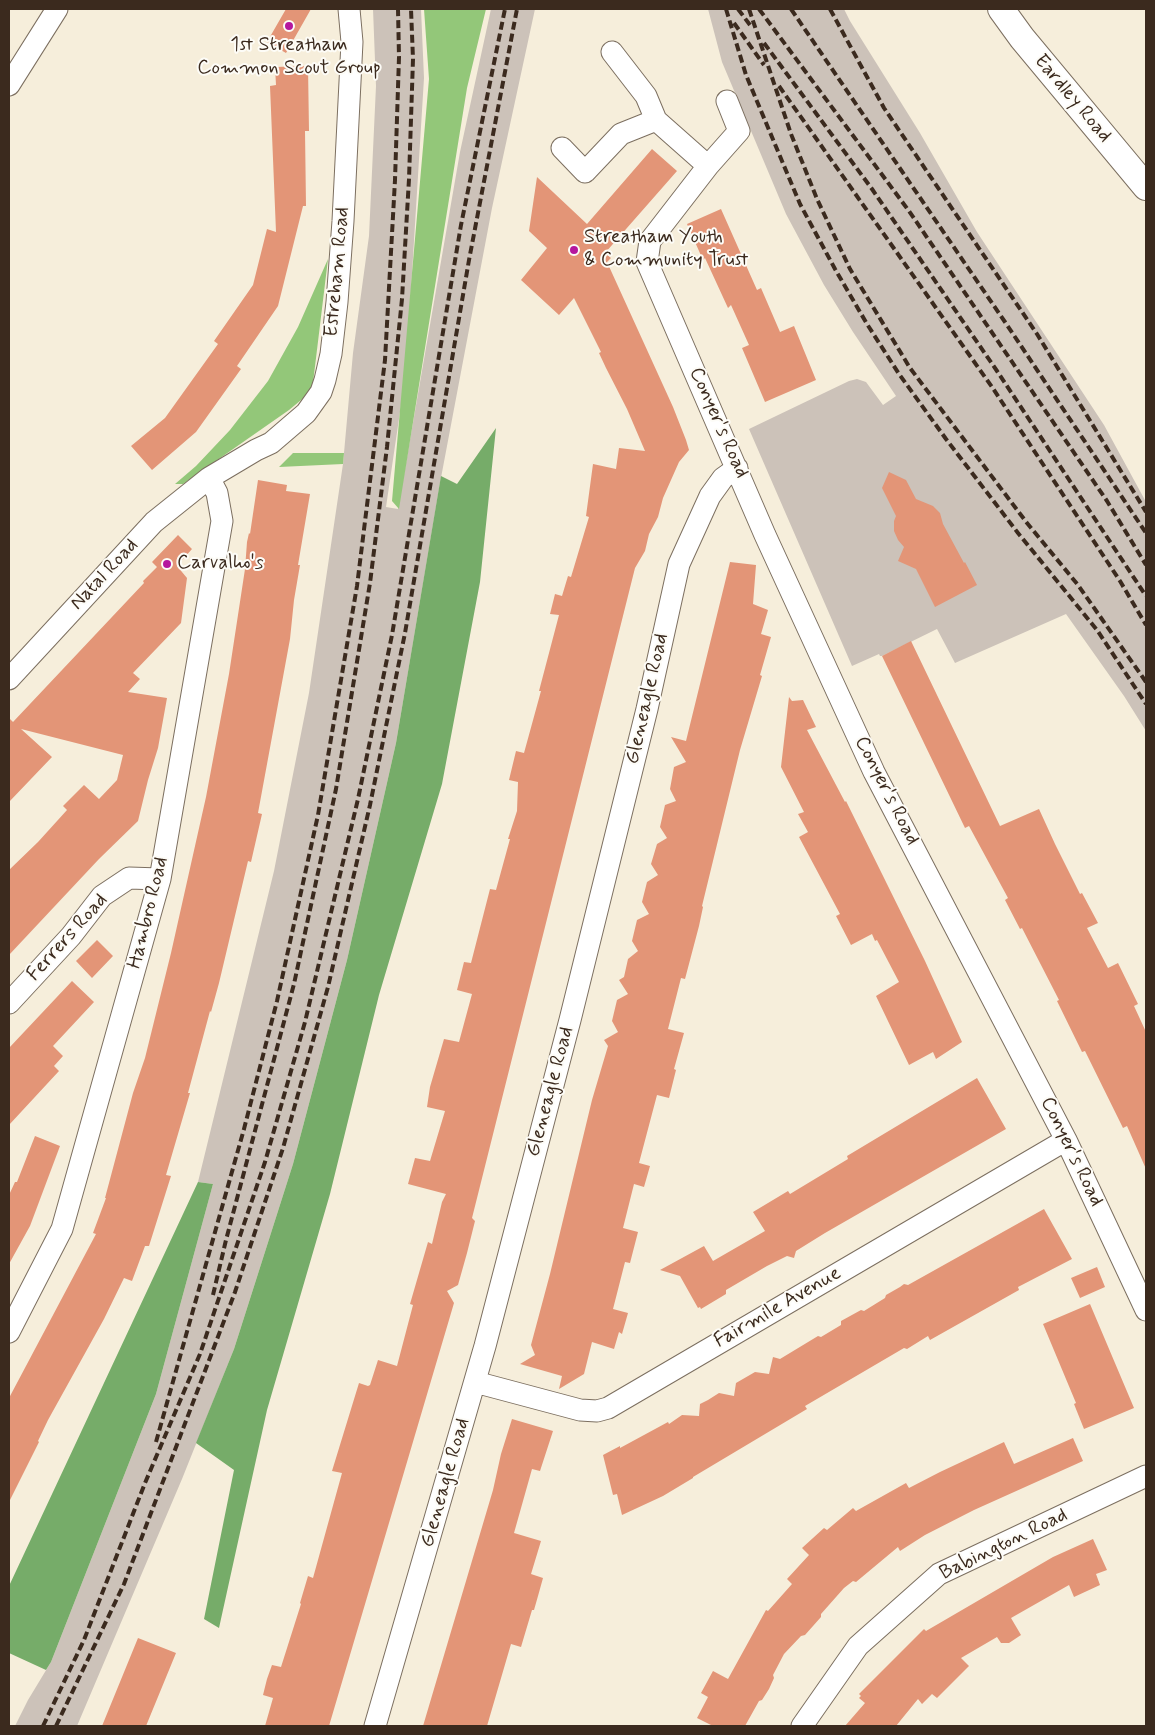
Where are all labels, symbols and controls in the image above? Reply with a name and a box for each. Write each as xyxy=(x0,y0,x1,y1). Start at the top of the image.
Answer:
marker: 1st Streatham Common Scout Group xyxy=(283,20,295,32)
place label: 1st Streatham Common Scout Group xyxy=(197,34,381,81)
street label: Eardley Road xyxy=(1028,50,1116,148)
street label: Estreham Road xyxy=(320,206,356,338)
place label: Streatham Youth & Community Trust xyxy=(584,226,748,273)
marker: Streatham Youth & Community Trust xyxy=(568,244,580,256)
street label: Conyer's Road xyxy=(683,364,753,482)
street label: Natal Road xyxy=(66,534,144,616)
place label: Carvalho's xyxy=(177,552,264,576)
marker: Carvalho's xyxy=(161,558,173,570)
street label: Gleneagle Road xyxy=(621,631,675,767)
street label: Conyer's Road xyxy=(848,733,924,849)
street label: Hambro Road xyxy=(123,855,175,971)
street label: Ferrers Road xyxy=(22,889,114,987)
street label: Gleneagle Road xyxy=(522,1024,580,1160)
street label: Conyer's Road xyxy=(1034,1093,1108,1211)
street label: Fairmile Avenue xyxy=(710,1262,846,1354)
street label: Gleneagle Road xyxy=(416,1416,476,1550)
street label: Babington Road xyxy=(936,1504,1072,1586)

